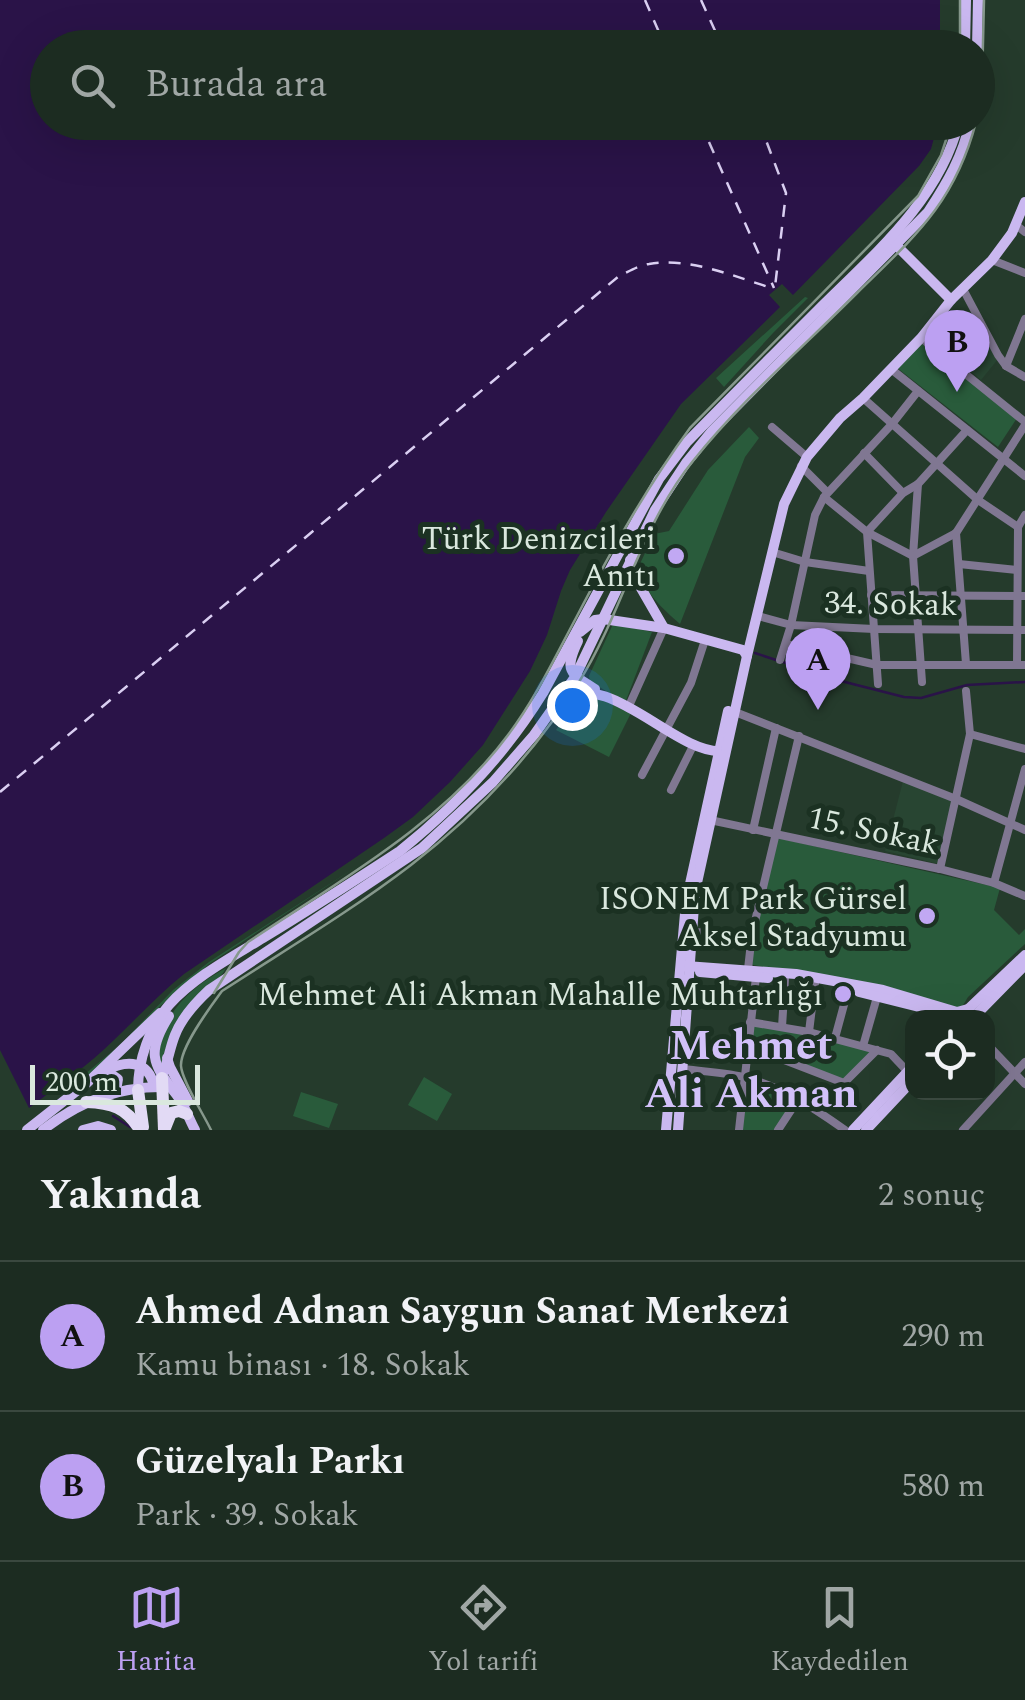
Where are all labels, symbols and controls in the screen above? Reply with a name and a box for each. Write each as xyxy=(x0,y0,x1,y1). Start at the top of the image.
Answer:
search box xyxy=(30,30,995,140)
text: Burada ara xyxy=(145,56,327,114)
icon: search xyxy=(65,58,120,113)
pin: B xyxy=(924,310,990,392)
place label: Türk Denizcileri Anıtı xyxy=(421,515,656,601)
marker: Türk Denizcileri Anıtı xyxy=(665,545,687,567)
street label: 34. Sokak xyxy=(824,579,958,630)
pin: A xyxy=(786,628,850,710)
your location xyxy=(547,680,598,731)
street label: 15. Sokak xyxy=(803,794,944,869)
place label: ISONEM Park Gürsel Aksel Stadyumu xyxy=(599,875,907,961)
marker: ISONEM Park Gürsel Aksel Stadyumu xyxy=(916,905,938,927)
place label: Mehmet Ali Akman Mahalle Muhtarlığı xyxy=(257,971,823,1020)
marker: Mehmet Ali Akman Mahalle Muhtarlığı xyxy=(832,983,854,1005)
map controls xyxy=(905,1010,995,1100)
button: locate xyxy=(905,1010,995,1100)
district label: Mehmet Ali Akman xyxy=(644,1015,858,1126)
scale bar xyxy=(30,1060,200,1104)
text: 200 m xyxy=(45,1061,118,1104)
text: Yakında xyxy=(40,1164,201,1227)
text: 2 sonuç xyxy=(878,1171,985,1220)
text: Ahmed Adnan Saygun Sanat Merkezi xyxy=(135,1283,790,1341)
text: A xyxy=(60,1312,85,1361)
text: 290 m xyxy=(901,1312,985,1361)
text: Kamu binası · 18. Sokak xyxy=(135,1341,470,1390)
text: Güzelyalı Parkı xyxy=(135,1433,405,1491)
text: B xyxy=(61,1462,84,1511)
text: 580 m xyxy=(901,1462,985,1511)
text: Park · 39. Sokak xyxy=(135,1491,359,1540)
tab: Harita xyxy=(116,1580,196,1683)
tab: Yol tarifi xyxy=(428,1580,538,1683)
tab: Kaydedilen xyxy=(771,1580,909,1683)

